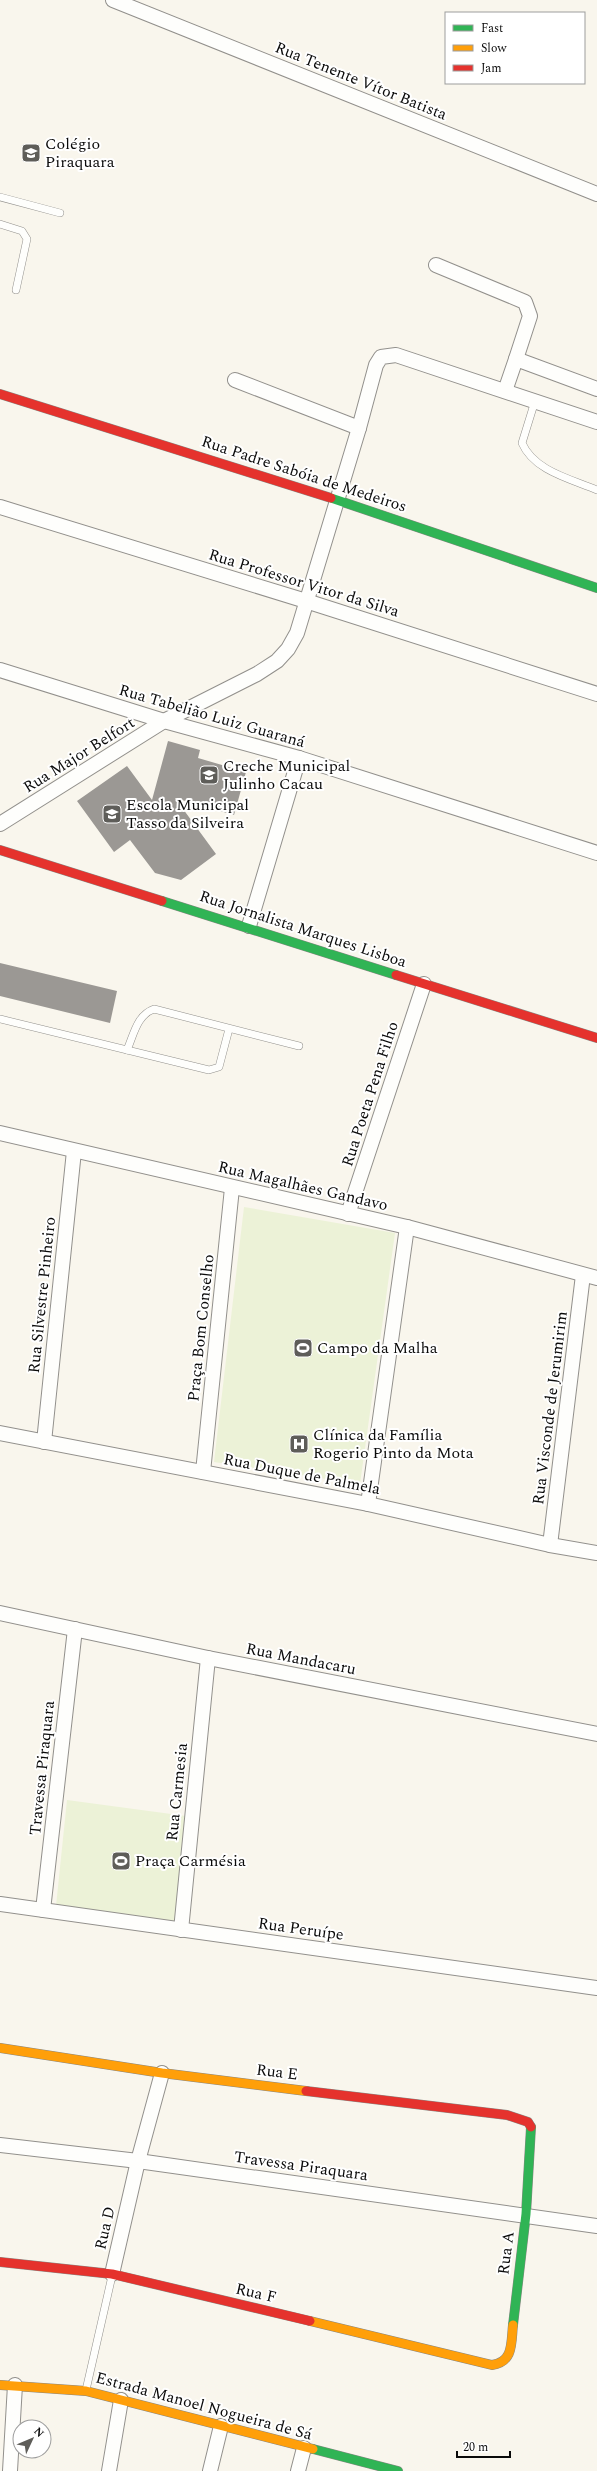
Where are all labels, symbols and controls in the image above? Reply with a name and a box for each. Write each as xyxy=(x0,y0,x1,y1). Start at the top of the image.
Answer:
legend xyxy=(445,12,585,84)
text: Fast xyxy=(481,19,503,38)
street label: Rua Tenente Vítor Batista xyxy=(271,35,451,127)
text: Slow xyxy=(481,39,507,58)
text: Jam xyxy=(481,59,502,78)
place label: Colégio Piraquara xyxy=(45,132,115,174)
school or university icon: Colégio Piraquara xyxy=(20,142,42,164)
street label: Rua Padre Sabóia de Medeiros xyxy=(198,429,410,519)
street label: Rua Professor Vitor da Silva xyxy=(206,543,402,624)
street label: Rua Tabelião Luiz Guaraná xyxy=(116,678,308,754)
street label: Rua Major Belfort xyxy=(18,711,140,799)
place label: Creche Municipal Julinho Cacau xyxy=(223,754,350,796)
school or university icon: Creche Municipal Julinho Cacau xyxy=(198,764,220,786)
place label: Escola Municipal Tasso da Silveira xyxy=(126,793,249,835)
school or university icon: Escola Municipal Tasso da Silveira xyxy=(101,803,123,825)
street label: Rua Jornalista Marques Lisboa xyxy=(196,884,410,974)
street label: Rua Poeta Pena Filho xyxy=(335,1018,405,1170)
street label: Rua Magalhães Gandavo xyxy=(216,1155,390,1217)
street label: Rua Silvestre Pinheiro xyxy=(22,1216,62,1374)
street label: Praça Bom Conselho xyxy=(181,1253,221,1403)
street label: Rua Visconde de Jerumirim xyxy=(526,1310,574,1506)
place label: Campo da Malha xyxy=(317,1336,438,1360)
sports icon: Campo da Malha xyxy=(292,1337,314,1359)
place label: Clínica da Família Rogerio Pinto da Mota xyxy=(313,1423,474,1465)
hospital icon: Clínica da Família Rogerio Pinto da Mota xyxy=(288,1433,310,1455)
street label: Rua Duque de Palmela xyxy=(221,1447,383,1501)
street label: Rua Mandacaru xyxy=(244,1637,358,1681)
street label: Travessa Piraquara xyxy=(23,1699,61,1836)
street label: Rua Carmesia xyxy=(160,1742,194,1842)
place label: Praça Carmésia xyxy=(135,1849,246,1873)
sports icon: Praça Carmésia xyxy=(110,1850,132,1872)
street label: Rua Peruípe xyxy=(257,1911,345,1947)
street label: Rua E xyxy=(255,2058,299,2086)
street label: Travessa Piraquara xyxy=(232,2145,370,2187)
street label: Rua D xyxy=(88,2204,122,2252)
street label: Rua A xyxy=(491,2230,521,2276)
street label: Rua F xyxy=(233,2277,279,2309)
street label: Estrada Manoel Nogueira de Sá xyxy=(93,2366,315,2447)
north arrow xyxy=(12,2419,52,2459)
text: N xyxy=(30,2423,48,2442)
scale bar xyxy=(457,2433,510,2459)
text: 20 m xyxy=(463,2438,488,2457)

